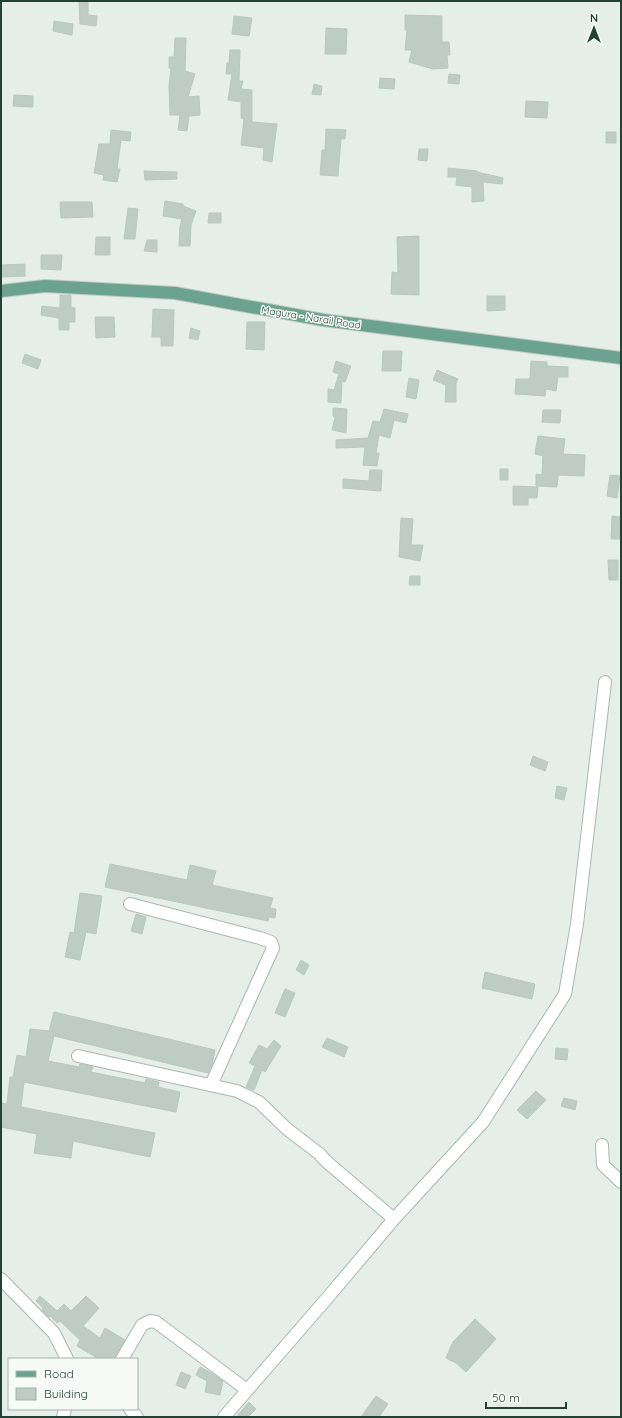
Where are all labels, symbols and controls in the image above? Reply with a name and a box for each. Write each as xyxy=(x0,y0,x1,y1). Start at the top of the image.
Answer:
north arrow xyxy=(574,8,614,48)
text: N xyxy=(590,11,598,25)
street label: Magura - Narail Road xyxy=(260,303,362,332)
legend xyxy=(8,1358,138,1410)
text: Road xyxy=(44,1366,74,1381)
scale bar xyxy=(486,1384,566,1410)
text: Building xyxy=(44,1386,88,1401)
text: 50 m xyxy=(492,1390,520,1405)

